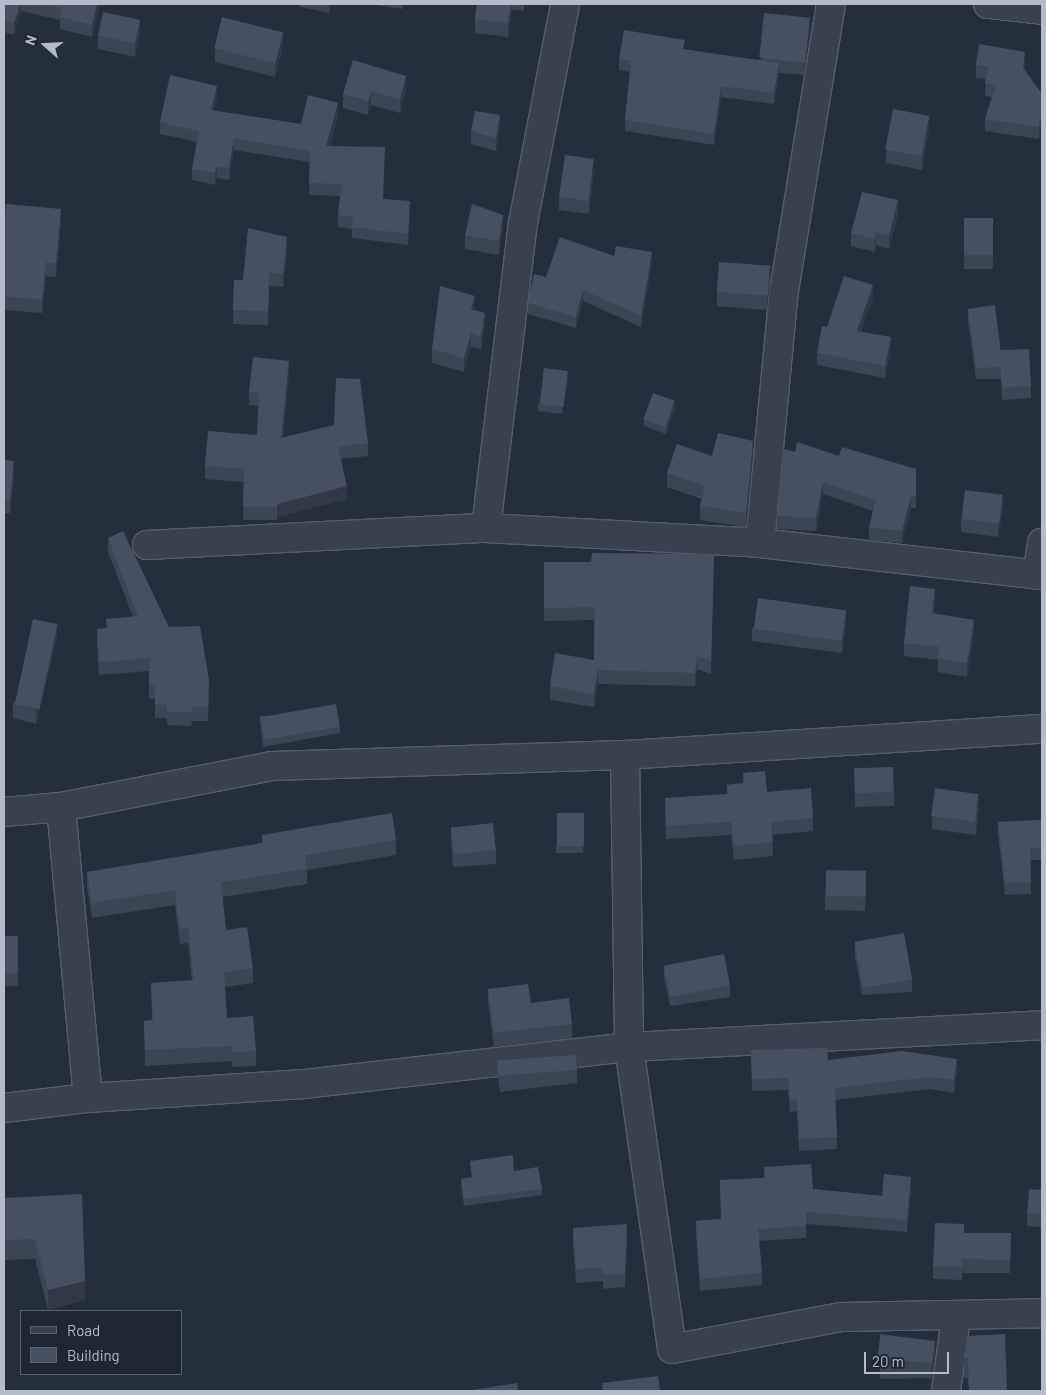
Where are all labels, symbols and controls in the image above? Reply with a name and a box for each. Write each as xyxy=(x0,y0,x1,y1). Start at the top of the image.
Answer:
north arrow xyxy=(20,20,70,70)
text: N xyxy=(21,33,40,47)
legend xyxy=(20,1310,182,1375)
text: Road xyxy=(67,1321,100,1339)
scale bar xyxy=(866,1342,951,1374)
text: Building xyxy=(67,1346,120,1364)
text: 20 m xyxy=(872,1352,904,1370)

